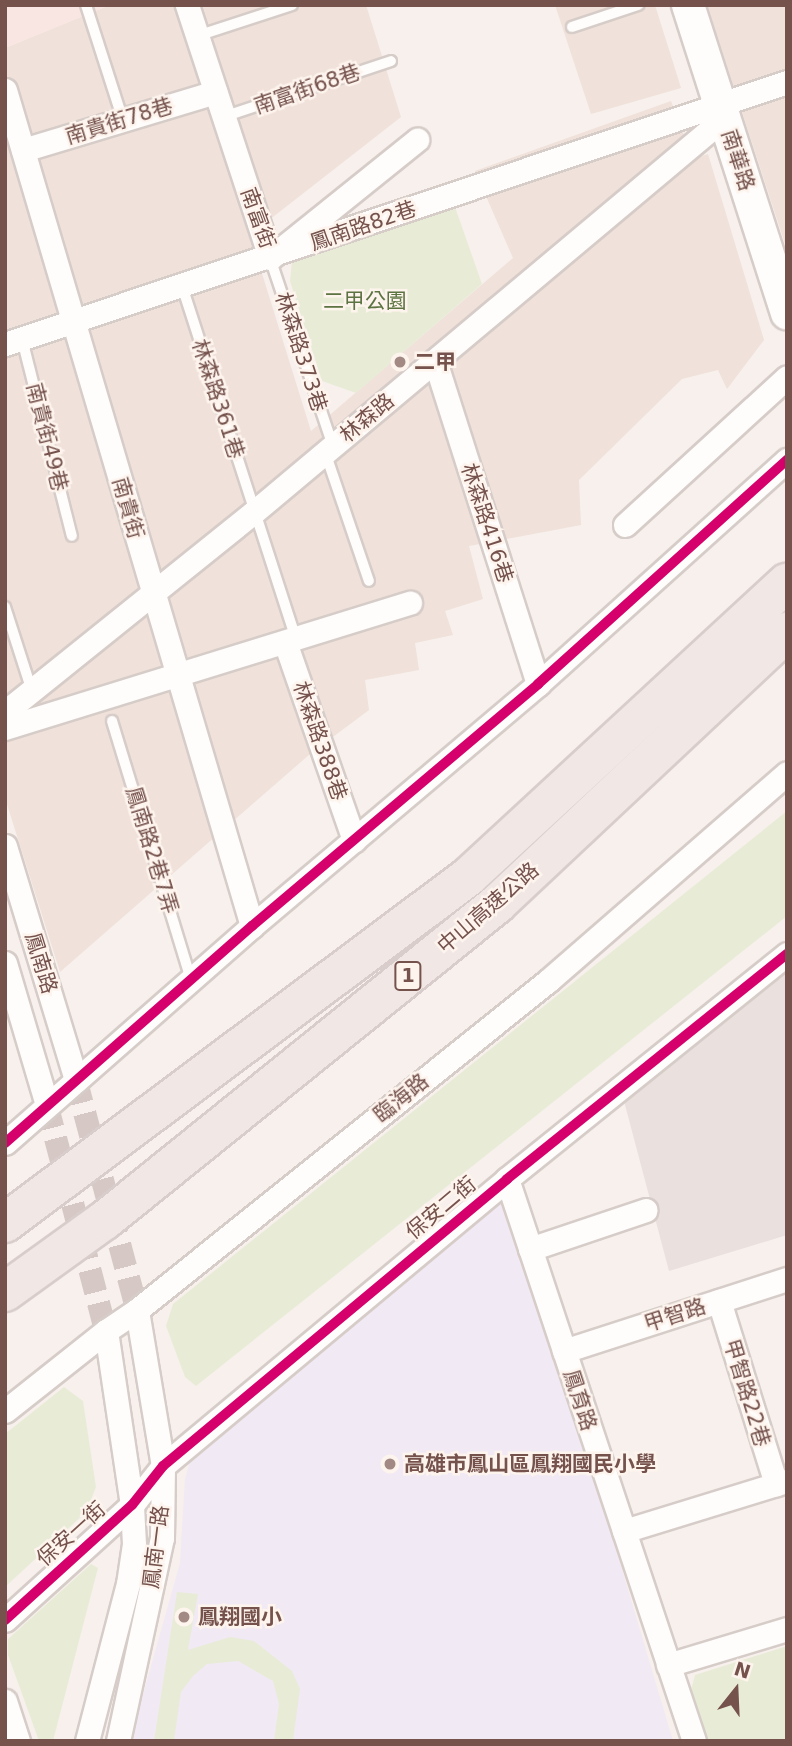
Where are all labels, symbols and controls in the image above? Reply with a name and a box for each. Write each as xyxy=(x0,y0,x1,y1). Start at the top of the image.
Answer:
street label: 南富街68巷 xyxy=(251,59,363,119)
street label: 南貴街78巷 xyxy=(62,93,176,149)
street label: 南華路 xyxy=(716,126,760,194)
street label: 南富街 xyxy=(235,184,281,252)
street label: 鳳南路82巷 xyxy=(307,196,419,256)
park label: 二甲公園 xyxy=(323,288,407,314)
street label: 林森路373巷 xyxy=(270,289,332,415)
street label: 林森路361巷 xyxy=(187,336,249,462)
place label: 二甲 xyxy=(414,349,456,375)
marker: 二甲 xyxy=(392,354,408,370)
street label: 南貴街49巷 xyxy=(21,380,73,494)
street label: 林森路 xyxy=(335,388,399,448)
street label: 林森路416巷 xyxy=(456,460,518,586)
street label: 南貴街 xyxy=(107,474,149,542)
street label: 林森路388巷 xyxy=(288,678,352,804)
street label: 鳳南路2巷7弄 xyxy=(121,783,183,917)
street label: 中山高速公路 xyxy=(432,857,544,959)
street label: 鳳南路 xyxy=(20,929,62,997)
road number: 1 xyxy=(394,960,422,992)
street label: 臨海路 xyxy=(369,1068,433,1128)
street label: 保安二街 xyxy=(401,1171,481,1245)
street label: 甲智路 xyxy=(641,1293,709,1337)
street label: 甲智路22巷 xyxy=(719,1336,775,1450)
street label: 鳳育路 xyxy=(558,1366,602,1434)
place label: 高雄市鳳山區鳳翔國民小學 xyxy=(404,1451,656,1477)
marker: 高雄市鳳山區鳳翔國民小學 xyxy=(382,1456,398,1472)
street label: 保安一街 xyxy=(31,1497,111,1571)
street label: 鳳南一路 xyxy=(138,1504,174,1590)
place label: 鳳翔國小 xyxy=(198,1604,282,1630)
marker: 鳳翔國小 xyxy=(176,1609,192,1625)
north arrow xyxy=(701,1655,771,1725)
text: N xyxy=(732,1657,753,1683)

